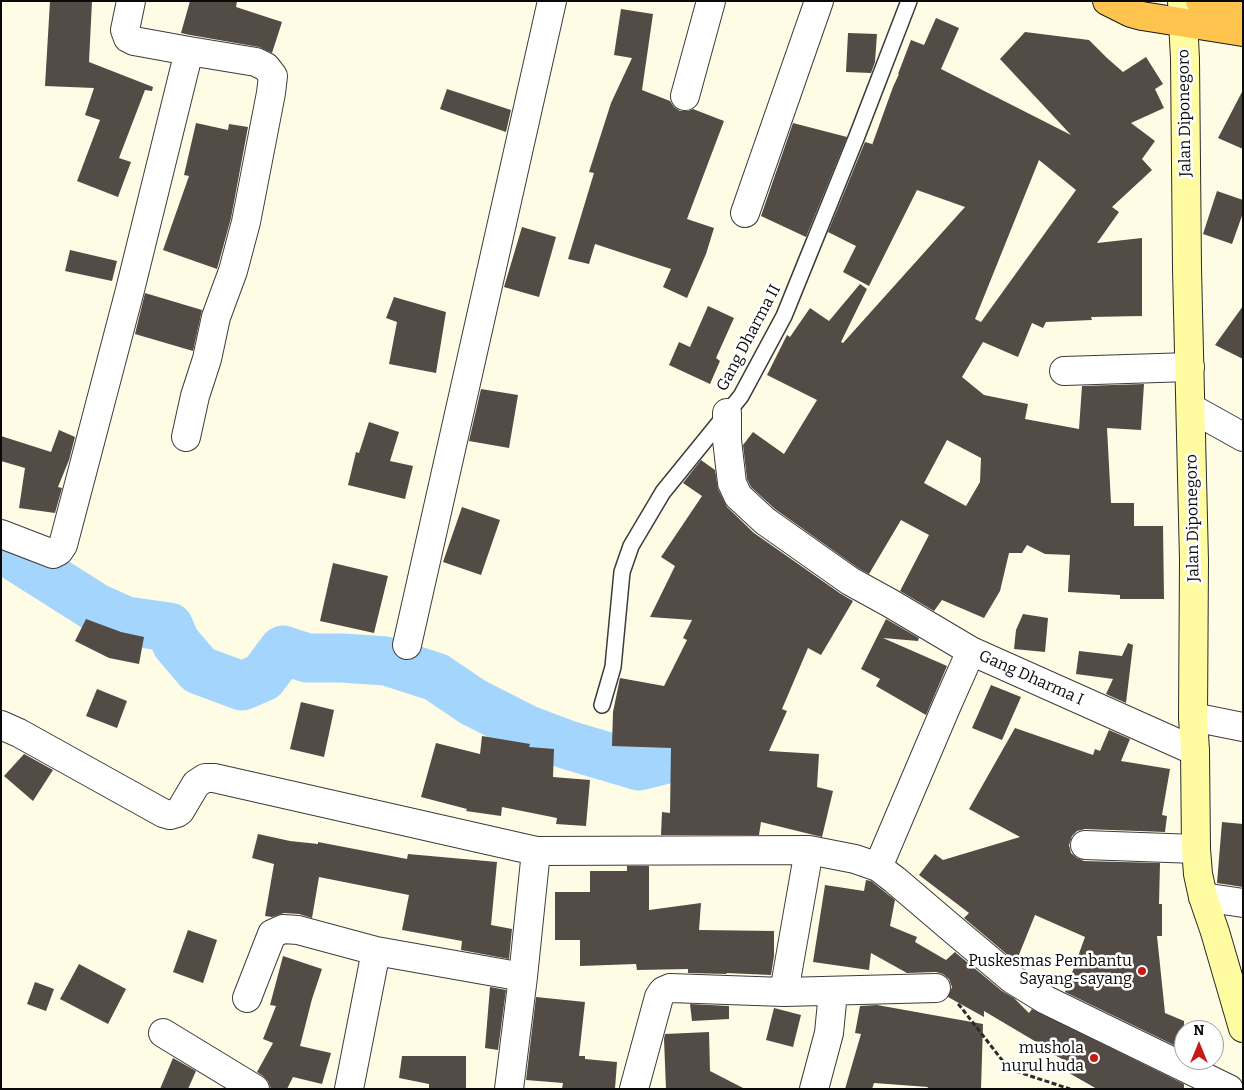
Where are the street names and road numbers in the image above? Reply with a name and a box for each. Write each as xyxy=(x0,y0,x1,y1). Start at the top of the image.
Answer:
street label: Jalan Diponegoro xyxy=(1174,49,1196,177)
street label: Gang Dharma II xyxy=(713,281,785,395)
street label: Jalan Diponegoro xyxy=(1182,454,1204,582)
street label: Gang Dharma I xyxy=(976,646,1086,710)

